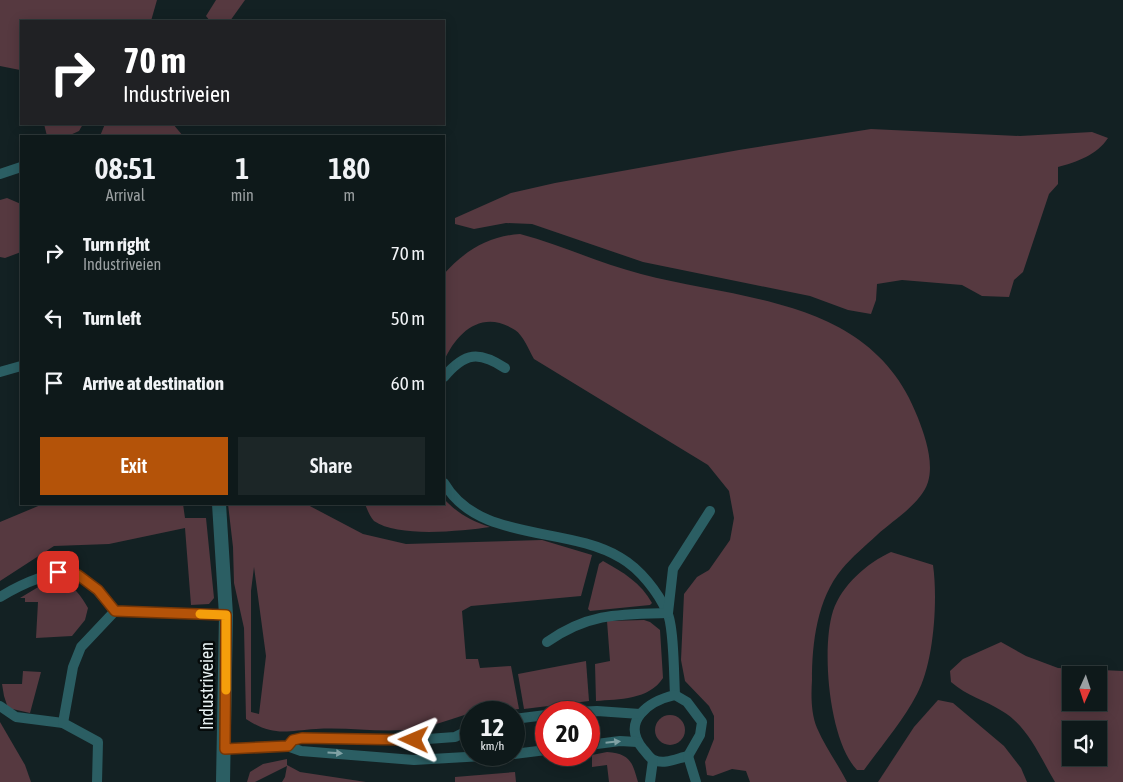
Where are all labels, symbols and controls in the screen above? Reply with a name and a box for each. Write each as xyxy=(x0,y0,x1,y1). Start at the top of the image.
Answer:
icon: right xyxy=(40,40,105,105)
text: 70 m xyxy=(123,40,186,80)
text: Industriveien xyxy=(123,81,231,107)
text: 08:51 xyxy=(94,151,156,185)
text: 1 xyxy=(235,151,249,185)
text: 180 xyxy=(328,151,370,185)
text: Arrival xyxy=(106,186,145,204)
text: min xyxy=(231,186,254,204)
text: m xyxy=(344,186,355,204)
text: Turn right xyxy=(83,233,150,255)
icon: right xyxy=(40,239,68,267)
text: 70 m xyxy=(391,242,425,264)
text: Industriveien xyxy=(83,255,161,273)
icon: left xyxy=(40,304,68,332)
text: Turn left xyxy=(83,307,141,329)
text: 50 m xyxy=(391,307,425,329)
icon: arrive xyxy=(40,369,68,397)
text: Arrive at destination xyxy=(83,372,224,394)
text: 60 m xyxy=(391,372,425,394)
button: Exit xyxy=(40,437,228,495)
button: Share xyxy=(238,437,425,495)
pin xyxy=(37,551,79,593)
icon: arrive xyxy=(44,558,72,586)
street label: Industriveien xyxy=(196,642,217,730)
north arrow xyxy=(1062,666,1108,711)
map controls xyxy=(1062,666,1107,766)
speed limit sign: 20 xyxy=(535,701,600,766)
position arrow xyxy=(387,713,439,765)
text: 12 xyxy=(481,713,504,741)
button: sound xyxy=(1062,721,1107,766)
one-way arrow xyxy=(605,738,621,746)
text: km/h xyxy=(481,739,504,753)
one-way arrow xyxy=(327,750,343,758)

